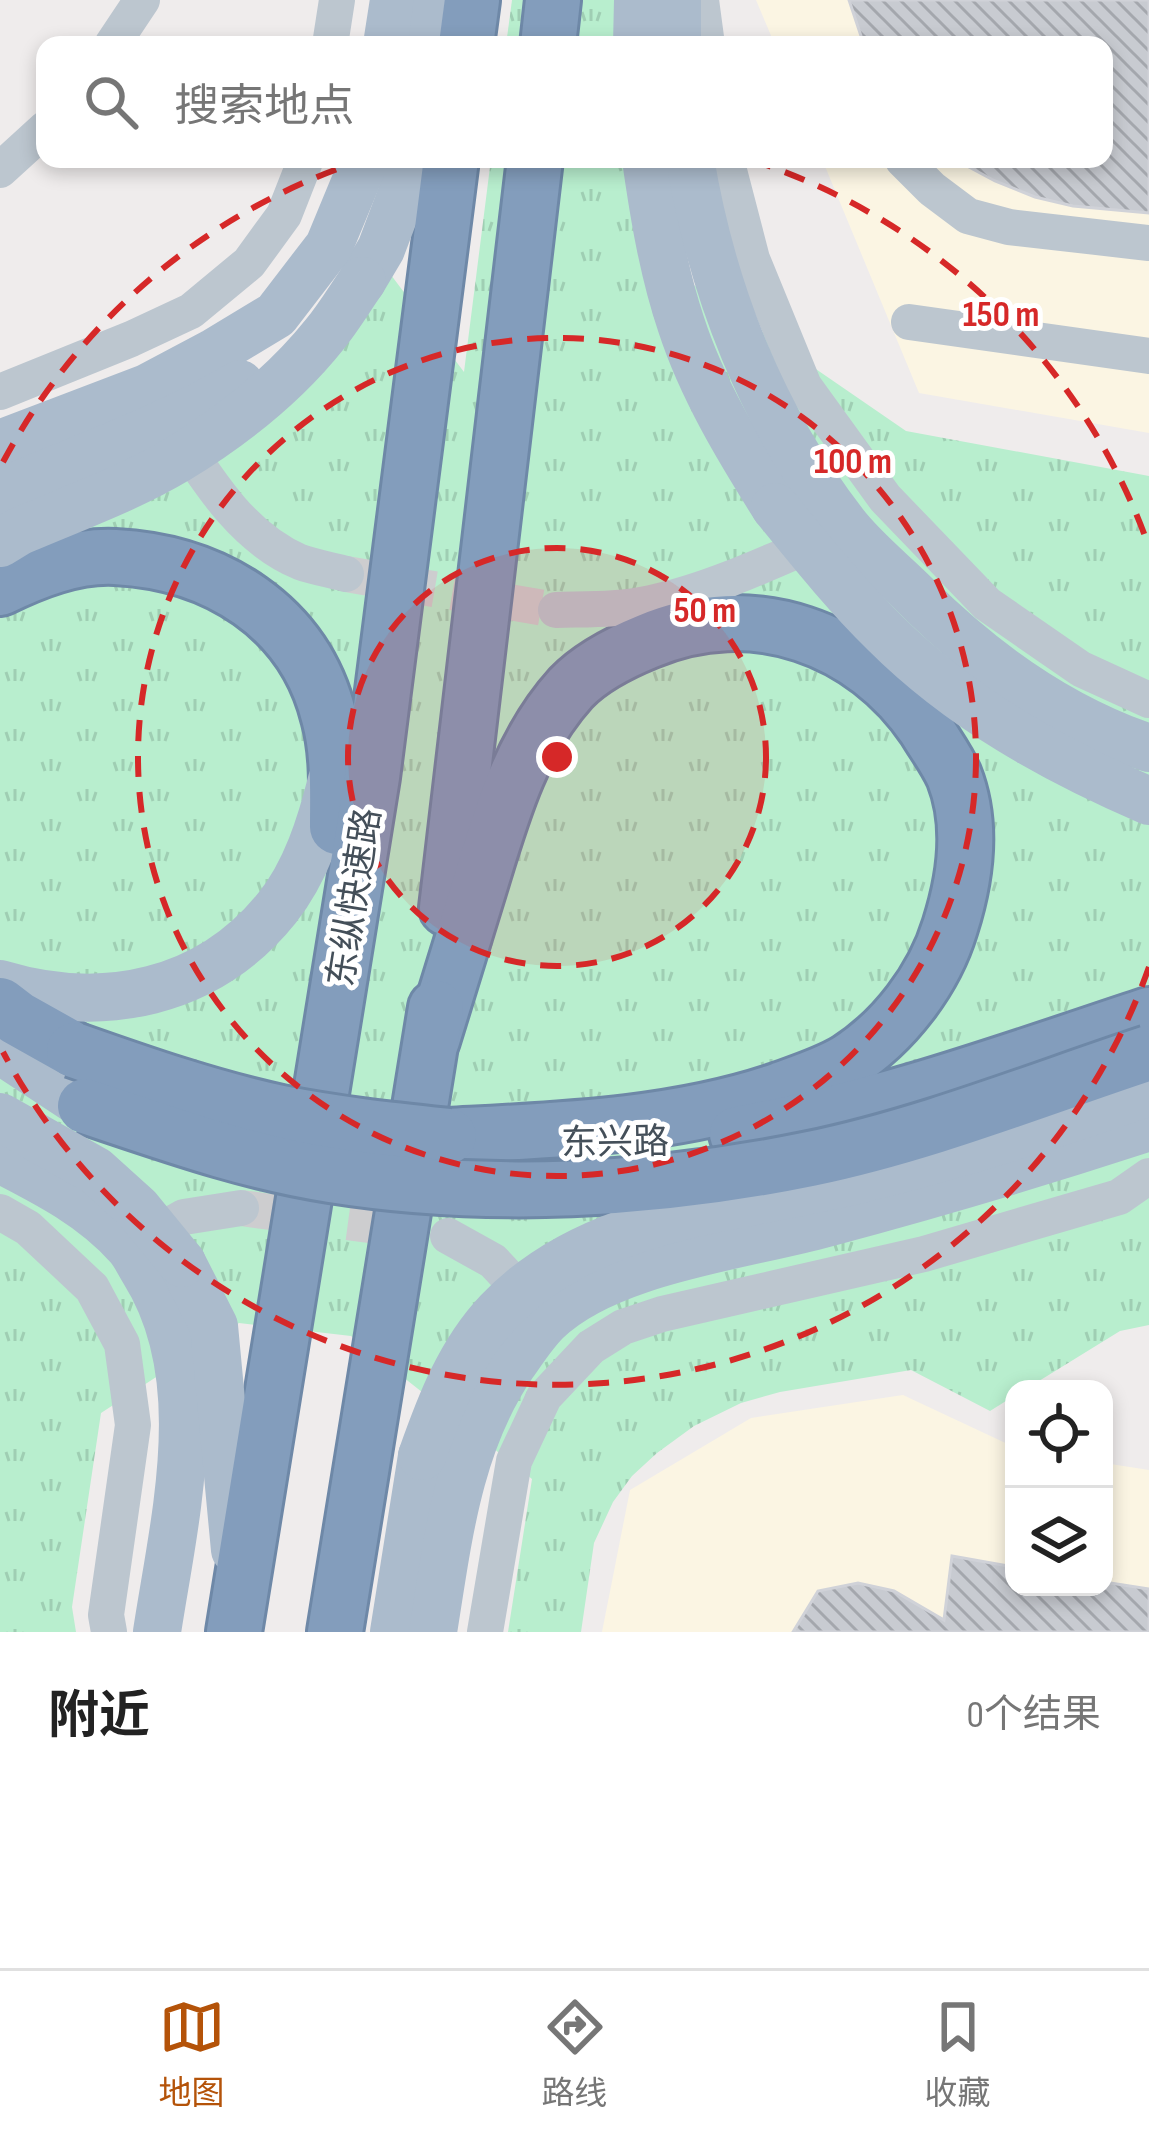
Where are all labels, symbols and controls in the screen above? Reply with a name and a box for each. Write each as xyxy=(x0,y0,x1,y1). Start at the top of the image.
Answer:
search box xyxy=(36,36,1113,168)
icon: search xyxy=(78,69,144,135)
text: 搜索地点 xyxy=(174,80,354,135)
text: 150 m xyxy=(963,294,1039,337)
text: 100 m xyxy=(814,441,892,484)
text: 50 m xyxy=(674,590,736,633)
centre of rings xyxy=(536,736,578,778)
street label: 东纵快速路 xyxy=(320,805,391,990)
street label: 东兴路 xyxy=(561,1121,669,1166)
map controls xyxy=(1005,1380,1113,1596)
button: locate xyxy=(1005,1380,1113,1488)
button: layers xyxy=(1005,1488,1113,1596)
text: 附近 xyxy=(48,1686,150,1747)
text: 0个结果 xyxy=(967,1692,1101,1739)
tab: 地图 xyxy=(159,1994,225,2114)
tab: 路线 xyxy=(542,1994,608,2114)
tab: 收藏 xyxy=(925,1994,991,2114)

